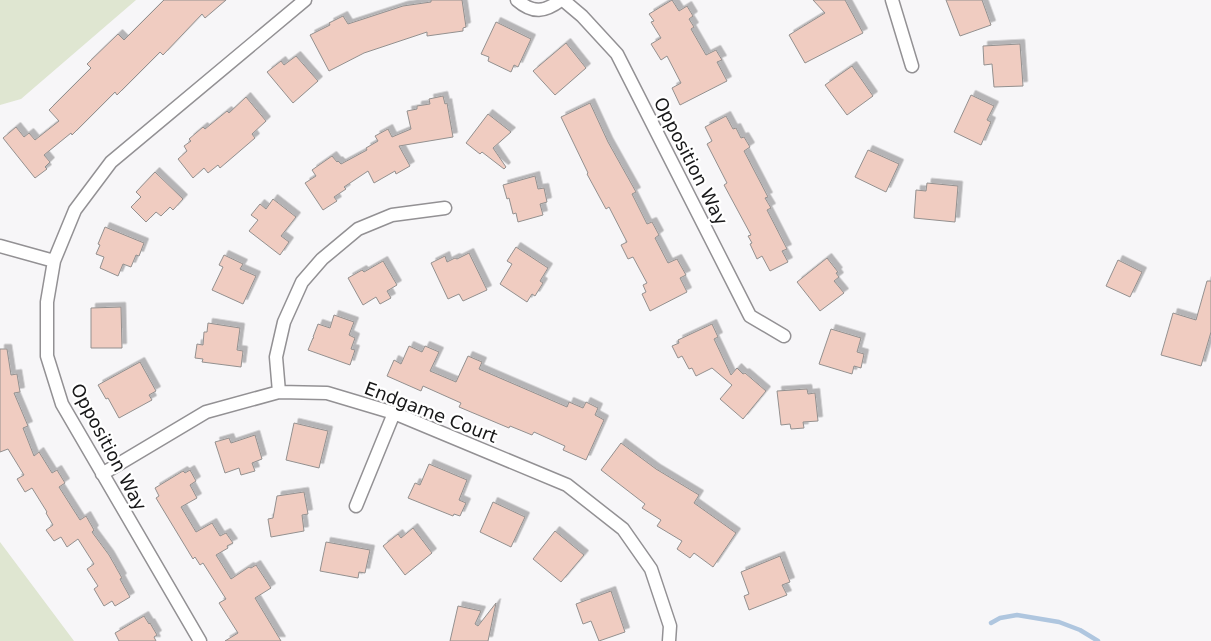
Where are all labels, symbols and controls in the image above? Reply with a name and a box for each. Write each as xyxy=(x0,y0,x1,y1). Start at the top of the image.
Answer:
street label: Opposition Way xyxy=(650,93,733,229)
street label: Endgame Court xyxy=(362,377,500,447)
street label: Opposition Way xyxy=(67,380,152,514)

